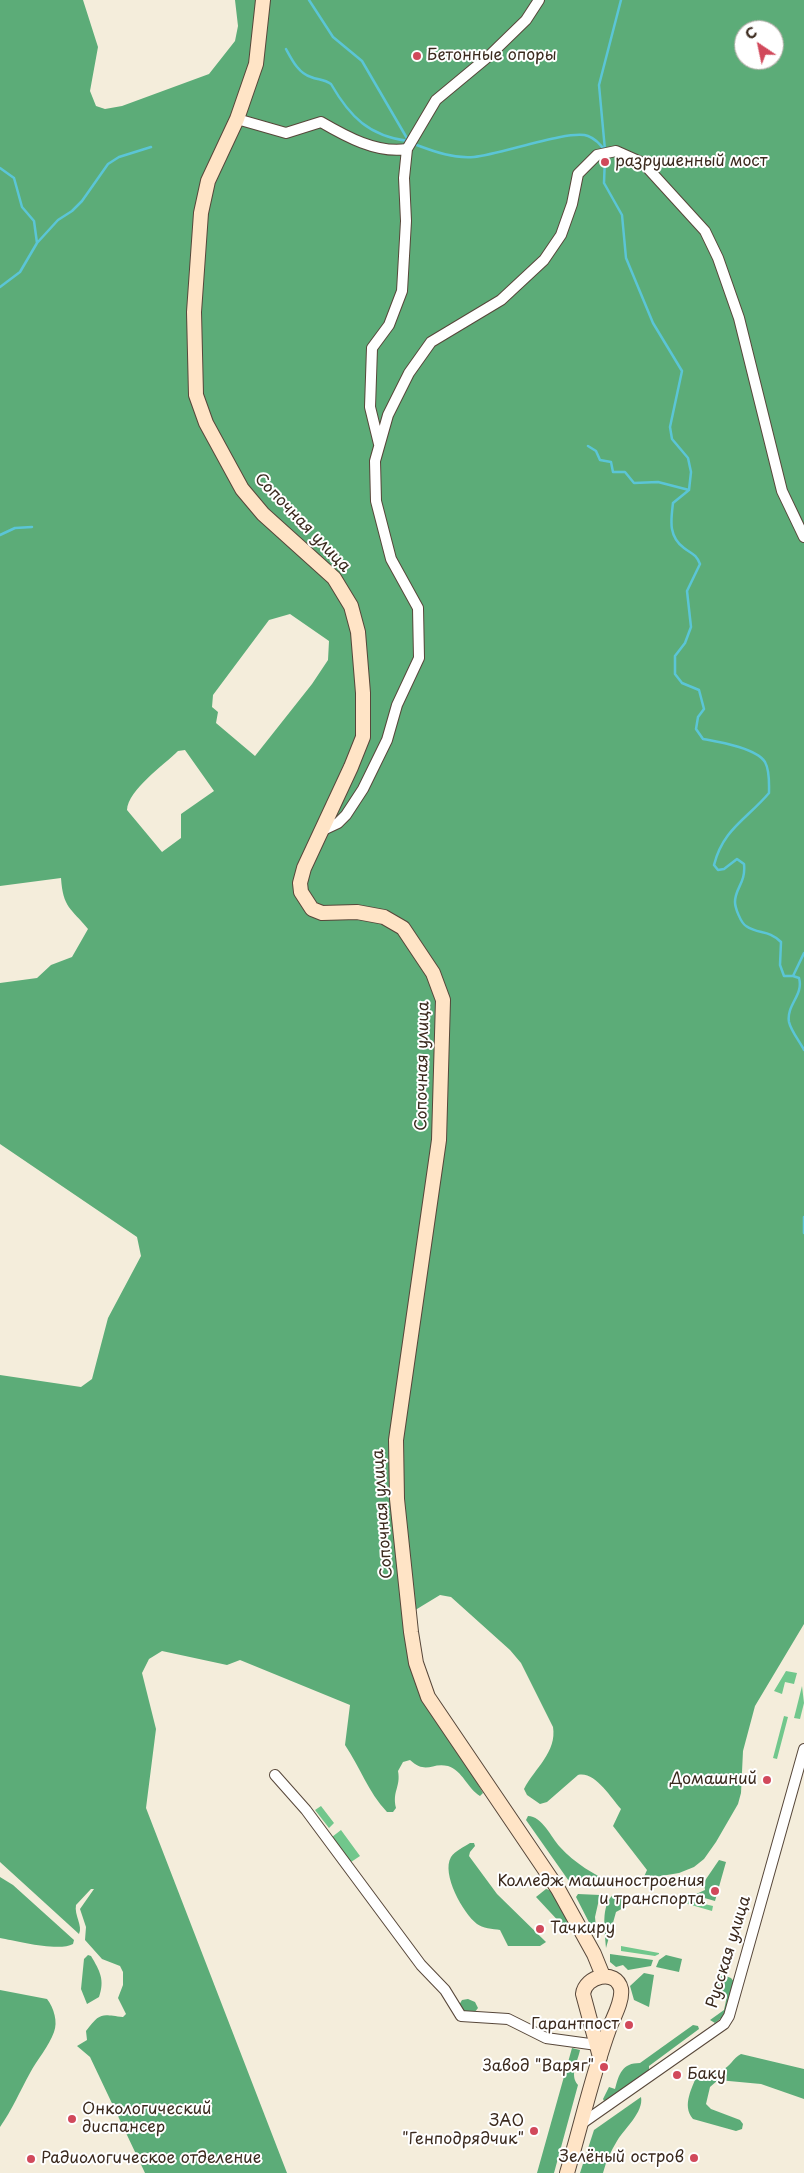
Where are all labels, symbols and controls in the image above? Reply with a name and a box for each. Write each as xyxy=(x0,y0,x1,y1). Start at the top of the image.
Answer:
north arrow xyxy=(734,20,784,70)
text: С xyxy=(741,21,761,45)
place label: Бетонные опоры xyxy=(427,46,557,66)
marker: Бетонные опоры xyxy=(411,50,423,62)
place label: разрушенный мост xyxy=(615,152,767,172)
marker: разрушенный мост xyxy=(599,156,611,168)
street label: Сопочная улица xyxy=(250,470,354,576)
street label: Сопочная улица xyxy=(412,1001,434,1131)
street label: Сопочная улица xyxy=(369,1449,397,1579)
place label: Домашний xyxy=(670,1770,757,1790)
marker: Домашний xyxy=(761,1774,773,1786)
place label: Колледж машиностроения и транспорта xyxy=(497,1872,705,1910)
marker: Колледж машиностроения и транспорта xyxy=(709,1885,721,1897)
street label: Русская улица xyxy=(703,1894,755,2010)
place label: Тачкиру xyxy=(550,1919,615,1939)
marker: Тачкиру xyxy=(534,1923,546,1935)
place label: Гарантпост xyxy=(531,2015,619,2035)
marker: Гарантпост xyxy=(623,2019,635,2031)
place label: Завод "Варяг" xyxy=(483,2057,594,2077)
marker: Завод "Варяг" xyxy=(598,2061,610,2073)
place label: Баку xyxy=(687,2065,726,2085)
marker: Баку xyxy=(671,2069,683,2081)
place label: Онкологический диспансер xyxy=(82,2100,211,2138)
place label: ЗАО "Генподрядчик" xyxy=(402,2112,524,2150)
marker: Онкологический диспансер xyxy=(66,2113,78,2125)
marker: ЗАО "Генподрядчик" xyxy=(528,2125,540,2137)
place label: Зелёный остров xyxy=(559,2148,684,2168)
place label: Радиологическое отделение xyxy=(41,2149,261,2169)
marker: Зелёный остров xyxy=(688,2152,700,2164)
marker: Радиологическое отделение xyxy=(25,2153,37,2165)

